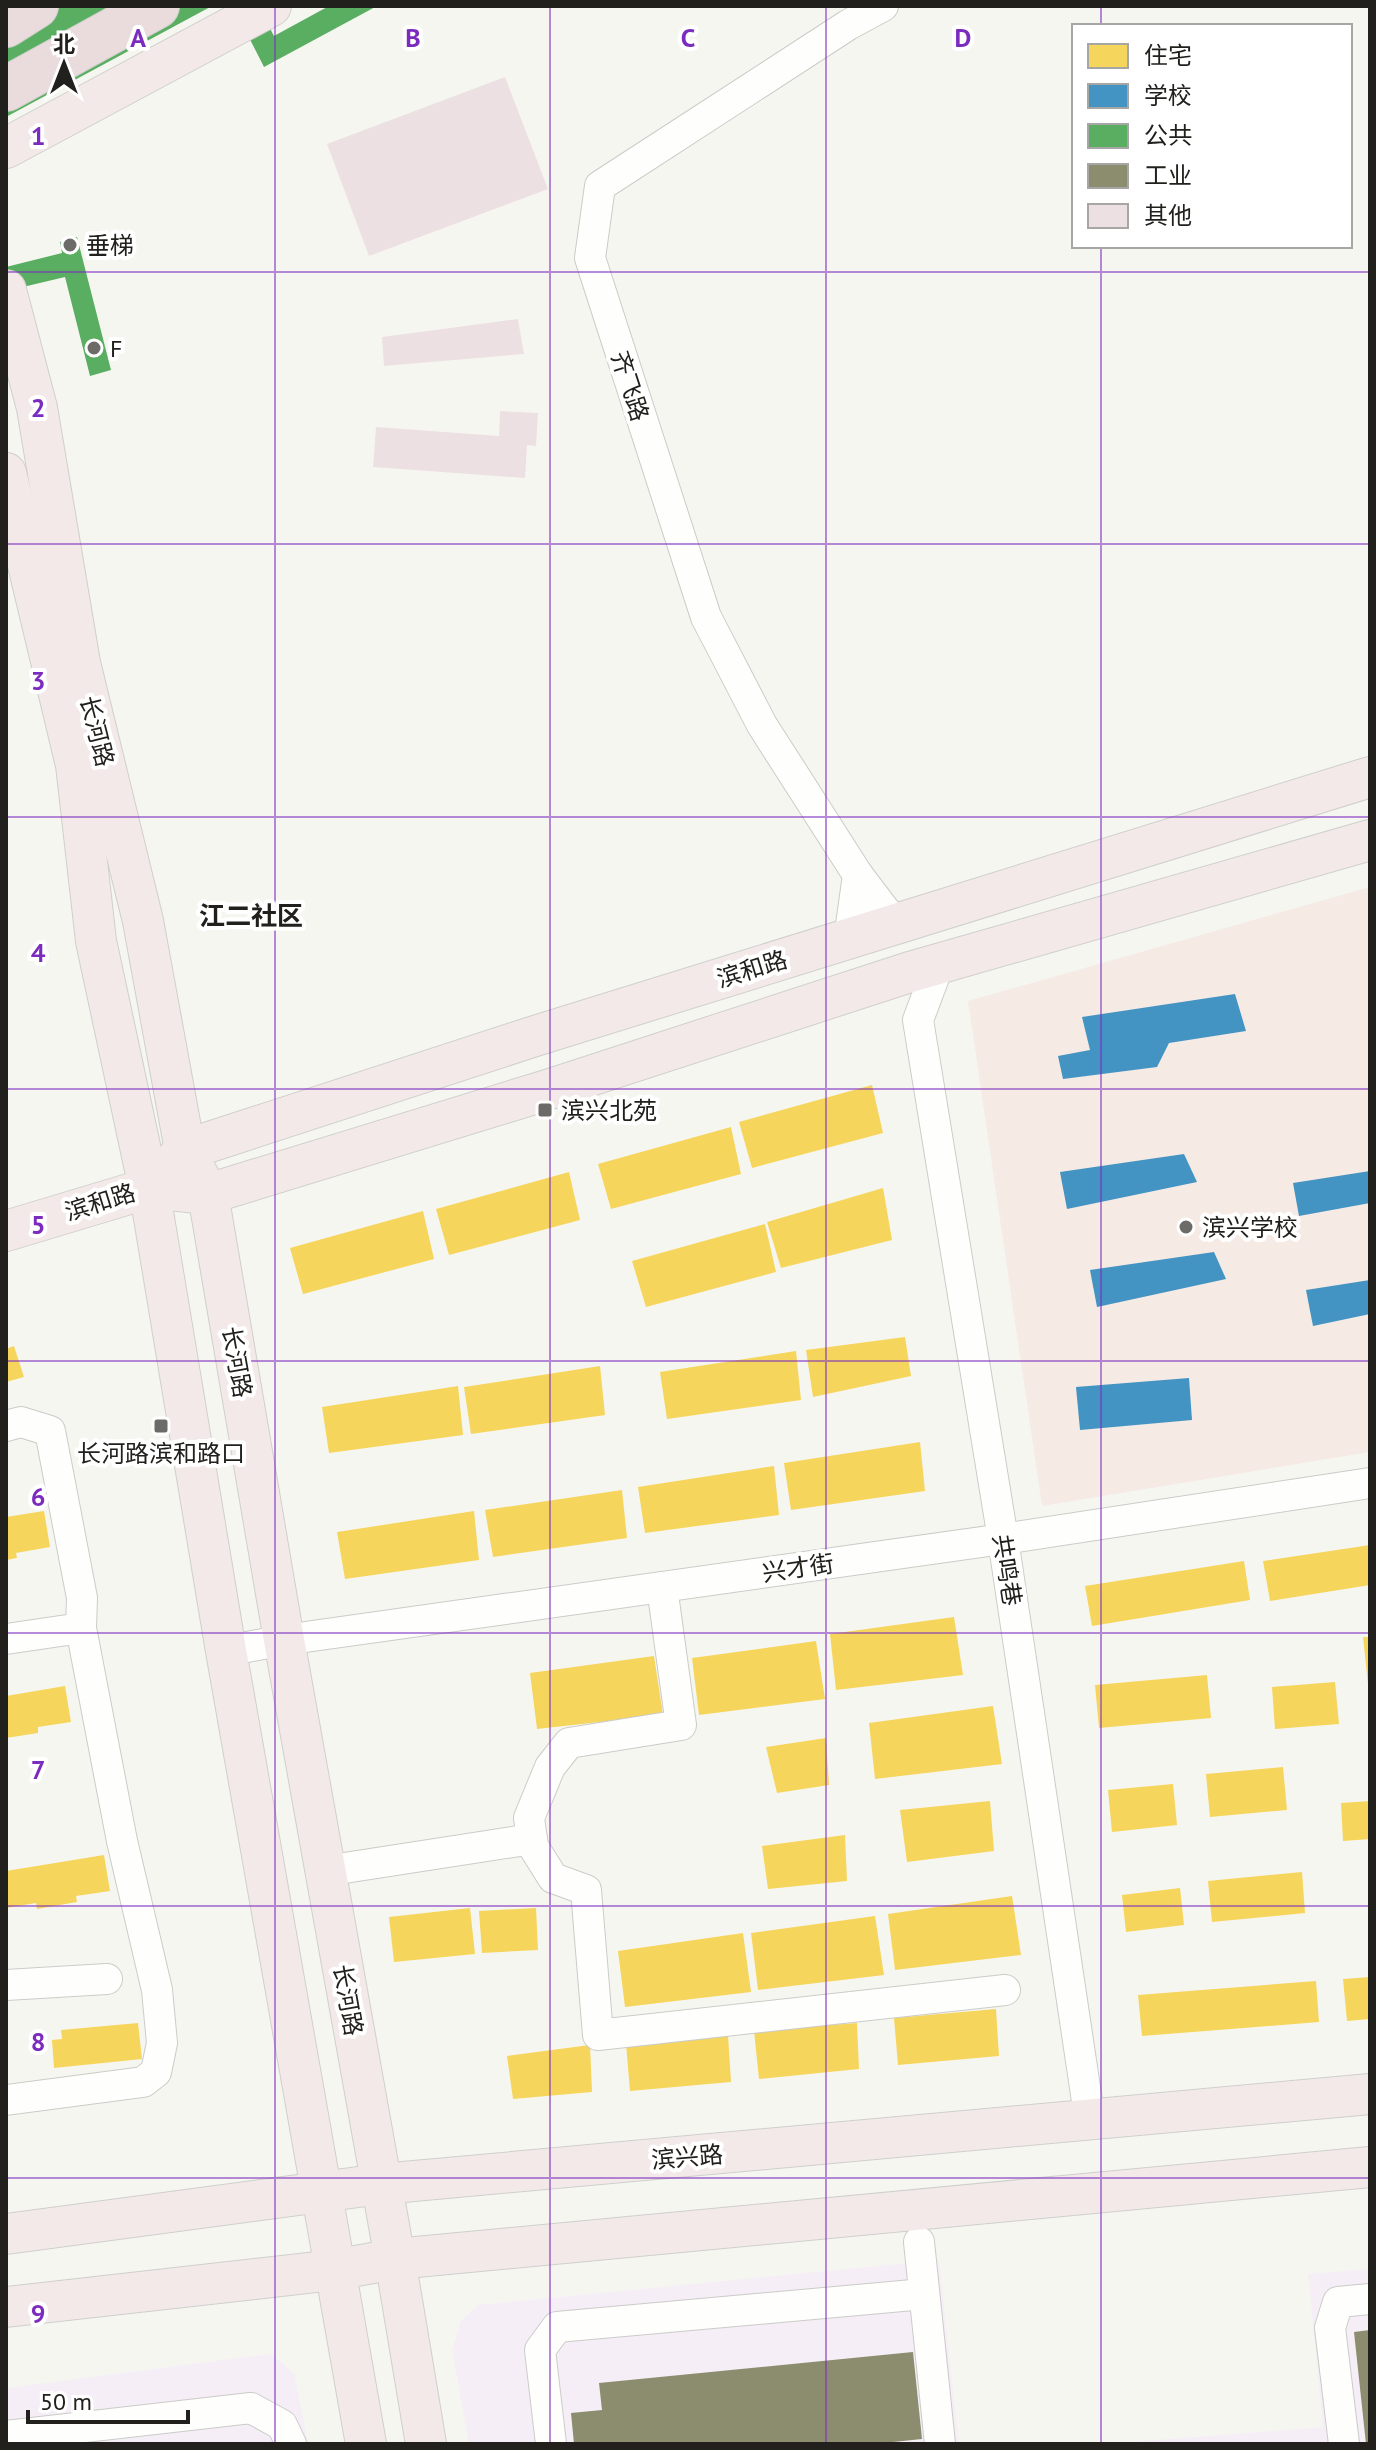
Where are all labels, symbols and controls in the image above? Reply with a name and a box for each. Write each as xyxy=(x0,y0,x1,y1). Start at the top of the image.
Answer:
text: A xyxy=(130,21,146,54)
text: B xyxy=(405,21,421,54)
text: C xyxy=(681,21,695,54)
text: D xyxy=(955,21,971,54)
north arrow xyxy=(24,24,104,104)
legend xyxy=(1072,24,1352,248)
text: 北 xyxy=(53,30,75,58)
text: 住宅 xyxy=(1144,40,1192,71)
text: 学校 xyxy=(1144,80,1192,111)
text: 1 xyxy=(31,119,45,152)
text: 公共 xyxy=(1144,120,1192,151)
text: 工业 xyxy=(1144,160,1192,191)
text: 其他 xyxy=(1144,200,1192,231)
place label: 垂梯 xyxy=(86,230,134,261)
marker: 垂梯 xyxy=(61,236,79,254)
place label: F xyxy=(110,333,122,364)
marker: F xyxy=(85,339,103,357)
street label: 齐飞路 xyxy=(604,347,656,425)
text: 2 xyxy=(31,391,45,424)
text: 3 xyxy=(31,664,45,697)
street label: 长河路 xyxy=(73,692,121,770)
district label: 江二社区 xyxy=(199,899,303,932)
text: 4 xyxy=(31,936,46,969)
street label: 滨和路 xyxy=(713,944,791,994)
place label: 滨兴北苑 xyxy=(561,1095,657,1126)
marker: 滨兴北苑 xyxy=(536,1101,554,1119)
street label: 滨和路 xyxy=(61,1177,139,1227)
text: 5 xyxy=(31,1208,45,1241)
place label: 滨兴学校 xyxy=(1202,1212,1298,1243)
marker: 滨兴学校 xyxy=(1177,1218,1195,1236)
street label: 长河路 xyxy=(215,1324,259,1400)
marker: 长河路滨和路口 xyxy=(152,1417,170,1435)
place label: 长河路滨和路口 xyxy=(77,1438,245,1469)
text: 6 xyxy=(31,1480,45,1513)
street label: 共鸣巷 xyxy=(986,1532,1028,1608)
street label: 兴才街 xyxy=(760,1548,836,1588)
text: 7 xyxy=(31,1753,45,1786)
street label: 长河路 xyxy=(326,1962,370,2038)
text: 8 xyxy=(31,2025,45,2058)
street label: 滨兴路 xyxy=(650,2138,724,2176)
text: 9 xyxy=(31,2297,45,2330)
scale bar xyxy=(28,2374,188,2424)
text: 50 m xyxy=(40,2386,92,2417)

